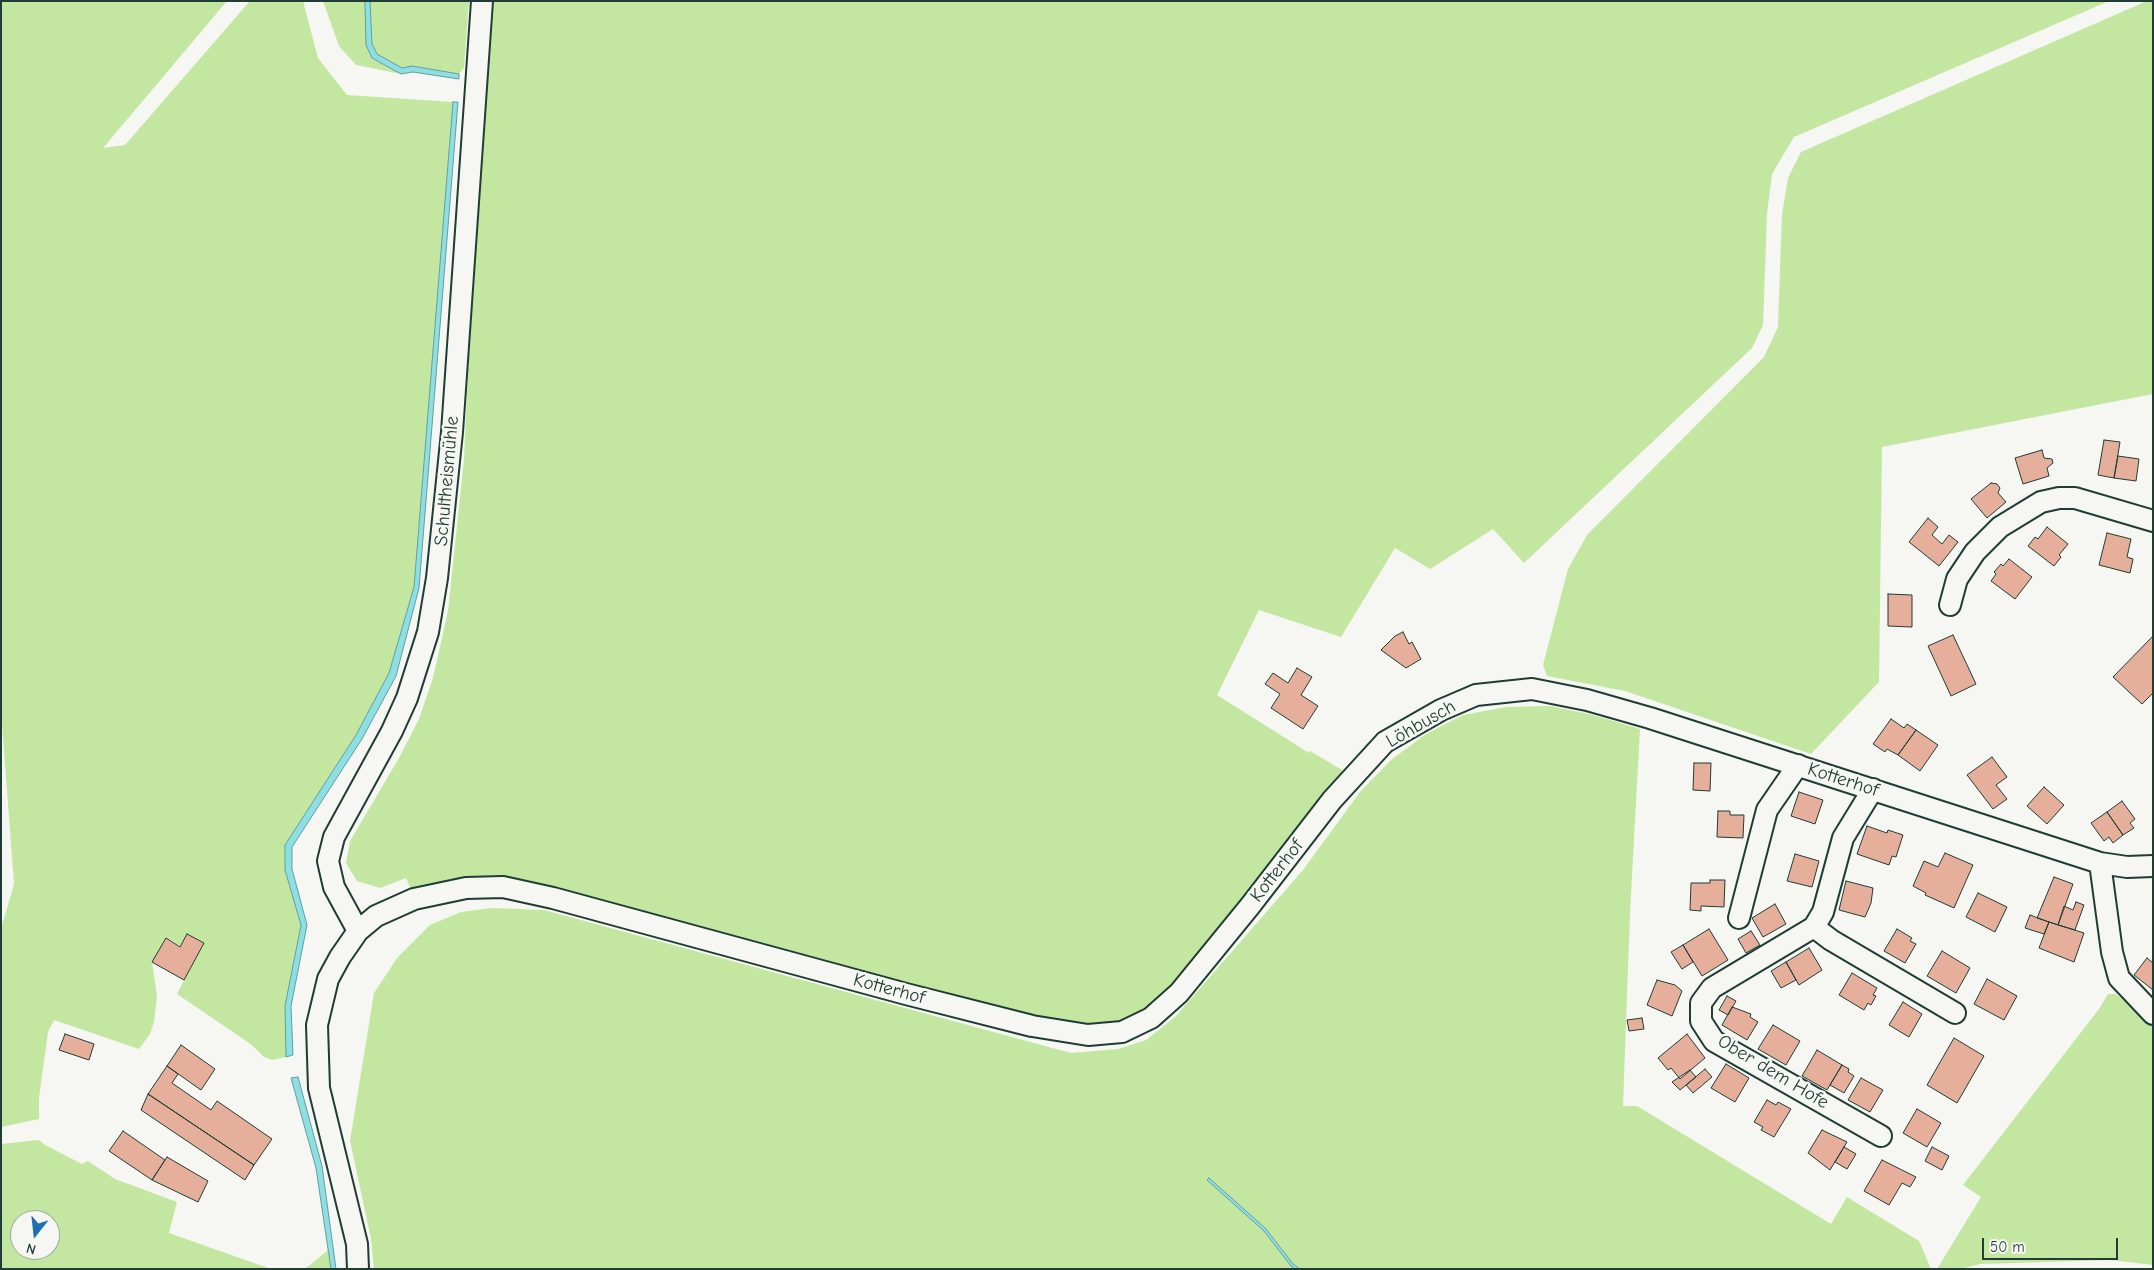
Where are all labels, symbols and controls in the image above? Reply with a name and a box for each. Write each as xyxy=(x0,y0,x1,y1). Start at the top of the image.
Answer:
street label: Schultheismühle xyxy=(430,415,464,547)
street label: Löhbusch xyxy=(1382,695,1460,753)
street label: Kotterhof xyxy=(1805,758,1881,802)
street label: Kotterhof xyxy=(1245,835,1309,907)
street label: Kotterhof xyxy=(851,968,927,1010)
street label: Ober dem Hofe xyxy=(1713,1030,1833,1114)
north arrow xyxy=(10,1210,60,1260)
scale bar xyxy=(1984,1228,2120,1260)
text: 50 m xyxy=(1990,1238,2025,1256)
text: N xyxy=(24,1240,38,1258)

